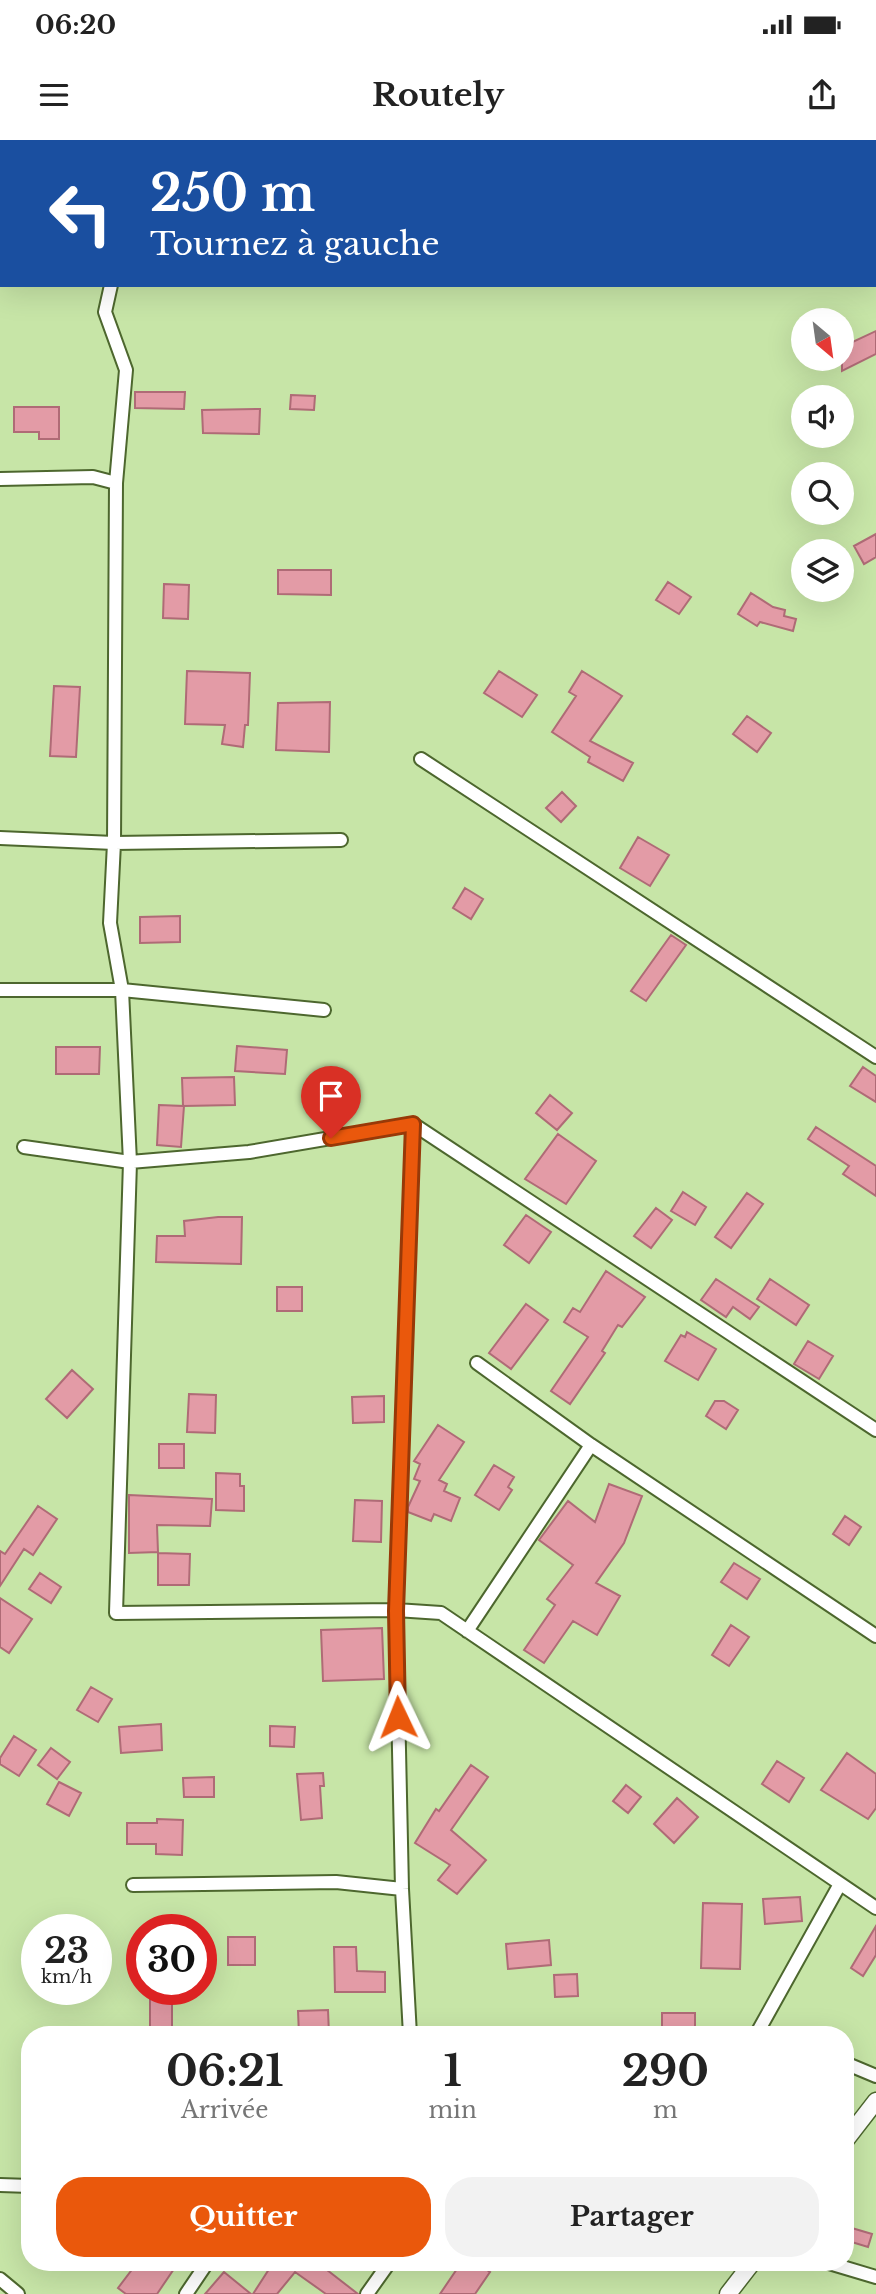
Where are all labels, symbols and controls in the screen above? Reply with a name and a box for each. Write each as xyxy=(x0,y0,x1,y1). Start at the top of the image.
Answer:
text: 06:20 xyxy=(35,9,116,41)
text: Routely xyxy=(372,75,504,115)
icon: menu xyxy=(35,76,73,114)
icon: share xyxy=(803,76,841,114)
text: 250 m xyxy=(150,163,315,224)
icon: left xyxy=(35,168,126,259)
text: Tournez à gauche xyxy=(150,224,440,264)
north arrow xyxy=(791,308,854,371)
map controls xyxy=(791,308,854,602)
button: sound xyxy=(791,385,854,448)
button: search xyxy=(791,462,854,525)
button: layers xyxy=(791,539,854,602)
pin xyxy=(301,1066,361,1138)
icon: arrive xyxy=(312,1077,350,1115)
position arrow xyxy=(361,1680,435,1754)
speed limit sign: 30 xyxy=(126,1914,217,2005)
text: 23 xyxy=(44,1929,89,1972)
text: km/h xyxy=(41,1966,92,1988)
text: 06:21 xyxy=(166,2045,284,2097)
text: 1 xyxy=(443,2045,462,2097)
text: 290 xyxy=(622,2045,709,2097)
text: Arrivée xyxy=(181,2096,268,2124)
text: min xyxy=(428,2096,477,2124)
text: m xyxy=(653,2096,678,2124)
button: Quitter xyxy=(56,2177,431,2257)
button: Partager xyxy=(445,2177,819,2257)

